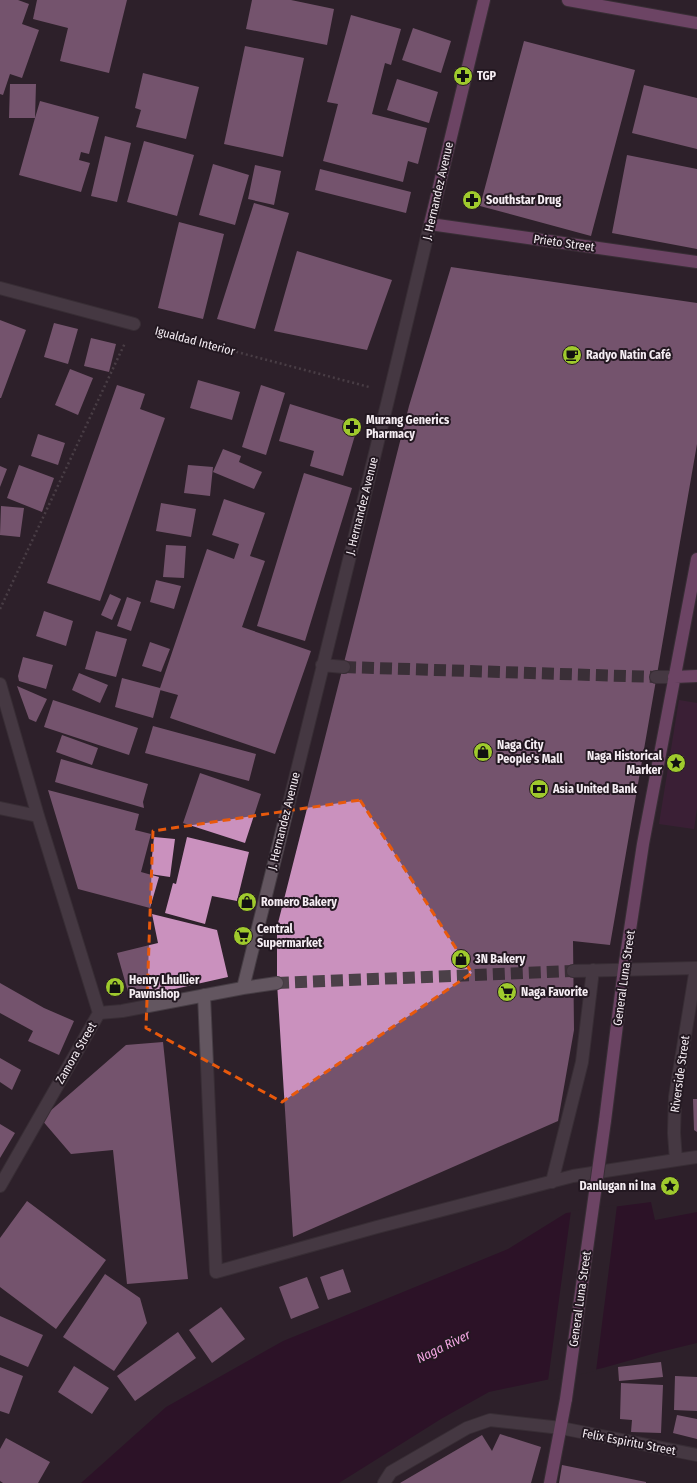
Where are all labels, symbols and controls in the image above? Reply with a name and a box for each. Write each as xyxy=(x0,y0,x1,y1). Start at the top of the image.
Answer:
pharmacy icon: TGP xyxy=(452,65,474,87)
place label: TGP xyxy=(477,69,497,83)
street label: J. Hernandez Avenue xyxy=(420,140,456,242)
pharmacy icon: Southstar Drug xyxy=(461,189,483,211)
place label: Southstar Drug xyxy=(486,193,561,207)
street label: Prieto Street xyxy=(533,232,596,254)
street label: Igualdad Interior xyxy=(153,324,237,359)
cafe icon: Radyo Natin Café xyxy=(561,344,583,366)
place label: Radyo Natin Café xyxy=(586,348,671,362)
place label: Murang Generics Pharmacy xyxy=(366,413,450,441)
pharmacy icon: Murang Generics Pharmacy xyxy=(341,416,363,438)
street label: J. Hernandez Avenue xyxy=(343,456,381,556)
place label: Naga City People's Mall xyxy=(497,738,563,766)
shop icon: Naga City People's Mall xyxy=(472,741,494,763)
place label: Naga Historical Marker xyxy=(587,749,663,777)
place icon: Naga Historical Marker xyxy=(665,752,687,774)
street label: J. Hernandez Avenue xyxy=(265,771,303,871)
bank icon: Asia United Bank xyxy=(528,778,550,800)
place label: Asia United Bank xyxy=(552,782,638,796)
shop icon: Romero Bakery xyxy=(236,891,258,913)
place label: Romero Bakery xyxy=(261,895,337,909)
place label: Central Supermarket xyxy=(257,922,323,950)
supermarket icon: Central Supermarket xyxy=(232,925,254,947)
street label: General Luna Street xyxy=(610,929,638,1027)
shop icon: 3N Bakery xyxy=(450,948,472,970)
place label: 3N Bakery xyxy=(474,952,525,966)
place label: Henry Lhullier Pawnshop xyxy=(129,973,200,1001)
shop icon: Henry Lhullier Pawnshop xyxy=(104,976,126,998)
supermarket icon: Naga Favorite xyxy=(496,981,518,1003)
place label: Naga Favorite xyxy=(521,985,588,999)
street label: Zamora Street xyxy=(53,1020,99,1086)
street label: Riverside Street xyxy=(668,1035,692,1113)
place icon: Danlugan ni Ina xyxy=(659,1175,681,1197)
place label: Danlugan ni Ina xyxy=(579,1179,656,1193)
street label: General Luna Street xyxy=(566,1250,594,1348)
water label: Naga River xyxy=(414,1327,473,1366)
street label: Felix Espiritu Street xyxy=(581,1426,677,1458)

